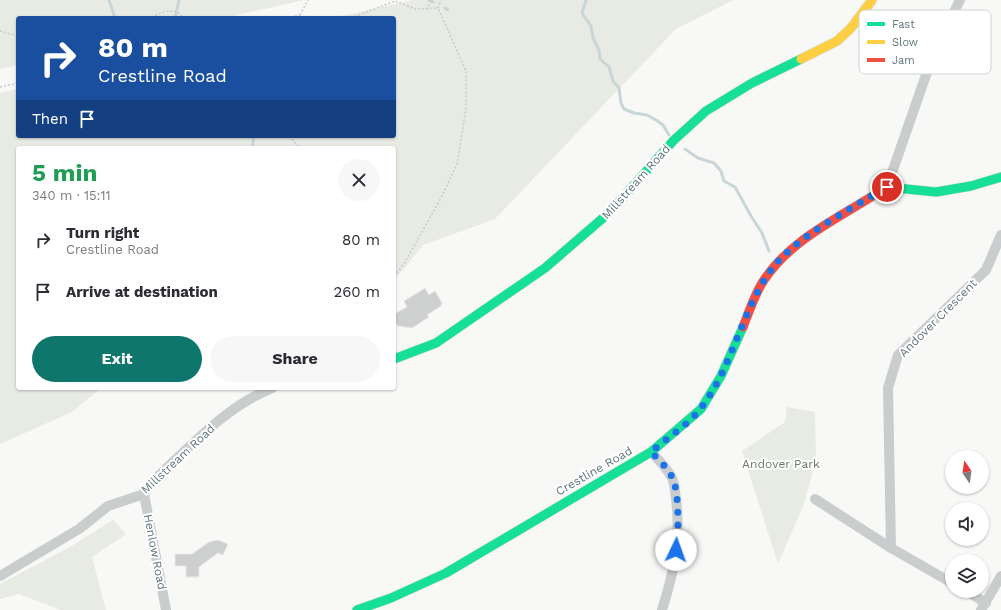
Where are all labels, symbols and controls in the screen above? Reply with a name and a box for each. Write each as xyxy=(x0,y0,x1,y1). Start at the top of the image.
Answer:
legend xyxy=(859,10,991,74)
text: Fast xyxy=(892,18,915,31)
text: 80 m xyxy=(98,31,168,64)
icon: right xyxy=(32,32,84,84)
text: Slow xyxy=(892,36,918,49)
text: Jam xyxy=(892,54,915,67)
text: Crestline Road xyxy=(98,65,227,86)
icon: arrive xyxy=(76,108,98,130)
text: Then xyxy=(32,110,68,128)
street label: Millstream Road xyxy=(599,142,673,222)
text: 5 min xyxy=(32,159,97,187)
button: close xyxy=(338,159,380,201)
pin xyxy=(870,170,904,204)
icon: arrive xyxy=(876,176,898,198)
text: 340 m · 15:11 xyxy=(32,188,111,203)
text: Turn right xyxy=(66,224,139,242)
icon: right xyxy=(32,229,54,251)
text: 80 m xyxy=(342,231,380,249)
text: Crestline Road xyxy=(66,242,159,257)
street label: Andover Crescent xyxy=(896,276,980,360)
icon: arrive xyxy=(32,281,54,303)
text: Arrive at destination xyxy=(66,283,218,301)
text: 260 m xyxy=(333,283,380,301)
button: Exit xyxy=(32,336,202,382)
button: Share xyxy=(210,336,380,382)
street label: Millstream Road xyxy=(138,421,218,497)
street label: Crestline Road xyxy=(553,443,635,499)
north arrow xyxy=(945,450,989,494)
map controls xyxy=(945,450,989,598)
park label: Andover Park xyxy=(742,457,820,471)
button: sound xyxy=(945,502,989,546)
street label: Henlow Road xyxy=(141,513,169,591)
position arrow xyxy=(655,529,697,571)
button: layers xyxy=(945,554,989,598)

